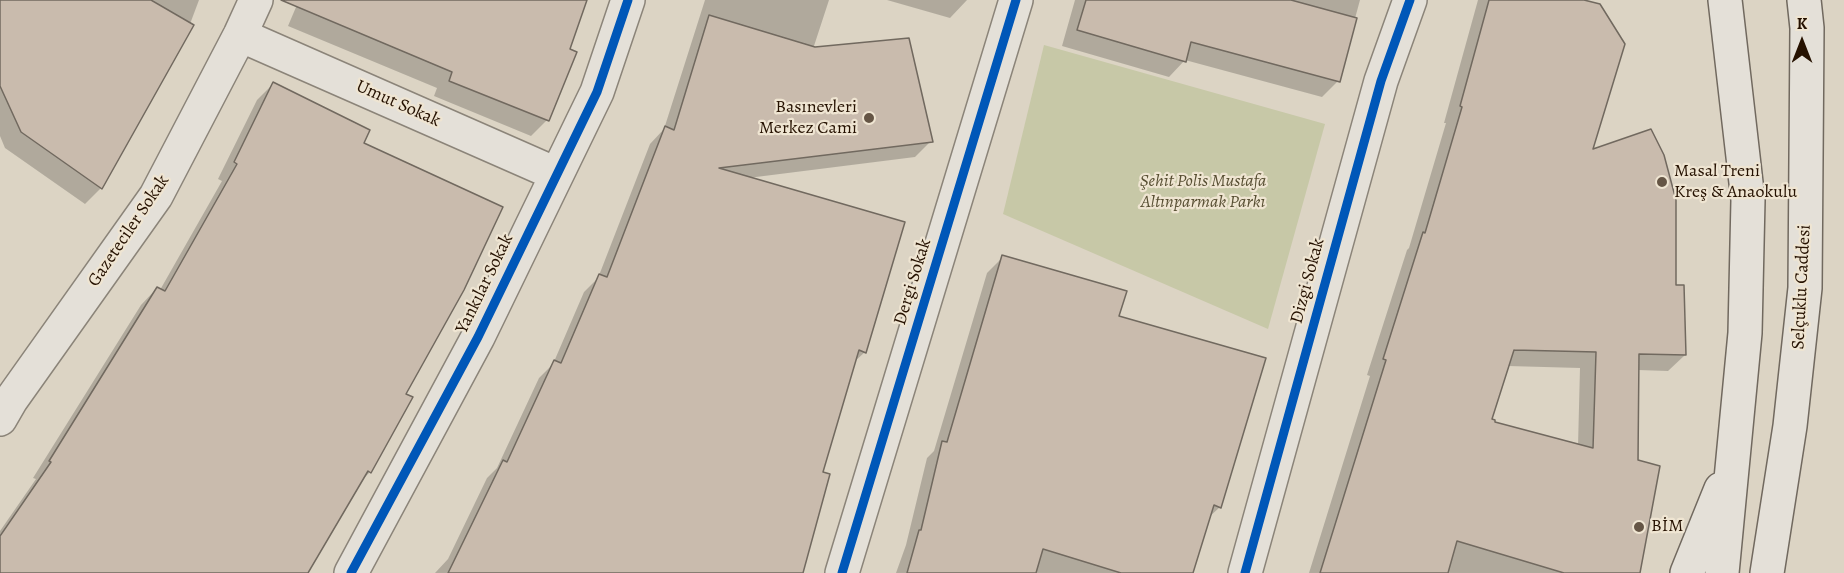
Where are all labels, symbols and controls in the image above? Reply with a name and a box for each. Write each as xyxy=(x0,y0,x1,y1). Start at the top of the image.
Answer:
north arrow xyxy=(1772,12,1832,72)
text: K xyxy=(1797,13,1807,35)
street label: Umut Sokak xyxy=(352,76,444,132)
place label: Basınevleri Merkez Cami xyxy=(759,97,857,140)
marker: Basınevleri Merkez Cami xyxy=(862,111,876,125)
place label: Masal Treni Kreş & Anaokulu xyxy=(1674,161,1797,204)
street label: Gazeteciler Sokak xyxy=(84,171,174,291)
park label: Şehit Polis Mustafa Altınparmak Parkı xyxy=(1140,171,1266,213)
marker: Masal Treni Kreş & Anaokulu xyxy=(1655,175,1669,189)
street label: Selçuklu Caddesi xyxy=(1788,224,1816,350)
street label: Yankılar Sokak xyxy=(452,231,518,337)
street label: Dergi Sokak xyxy=(890,236,936,328)
street label: Dizgi Sokak xyxy=(1286,236,1330,326)
place label: BİM xyxy=(1651,516,1683,538)
marker: BİM xyxy=(1632,520,1646,534)

